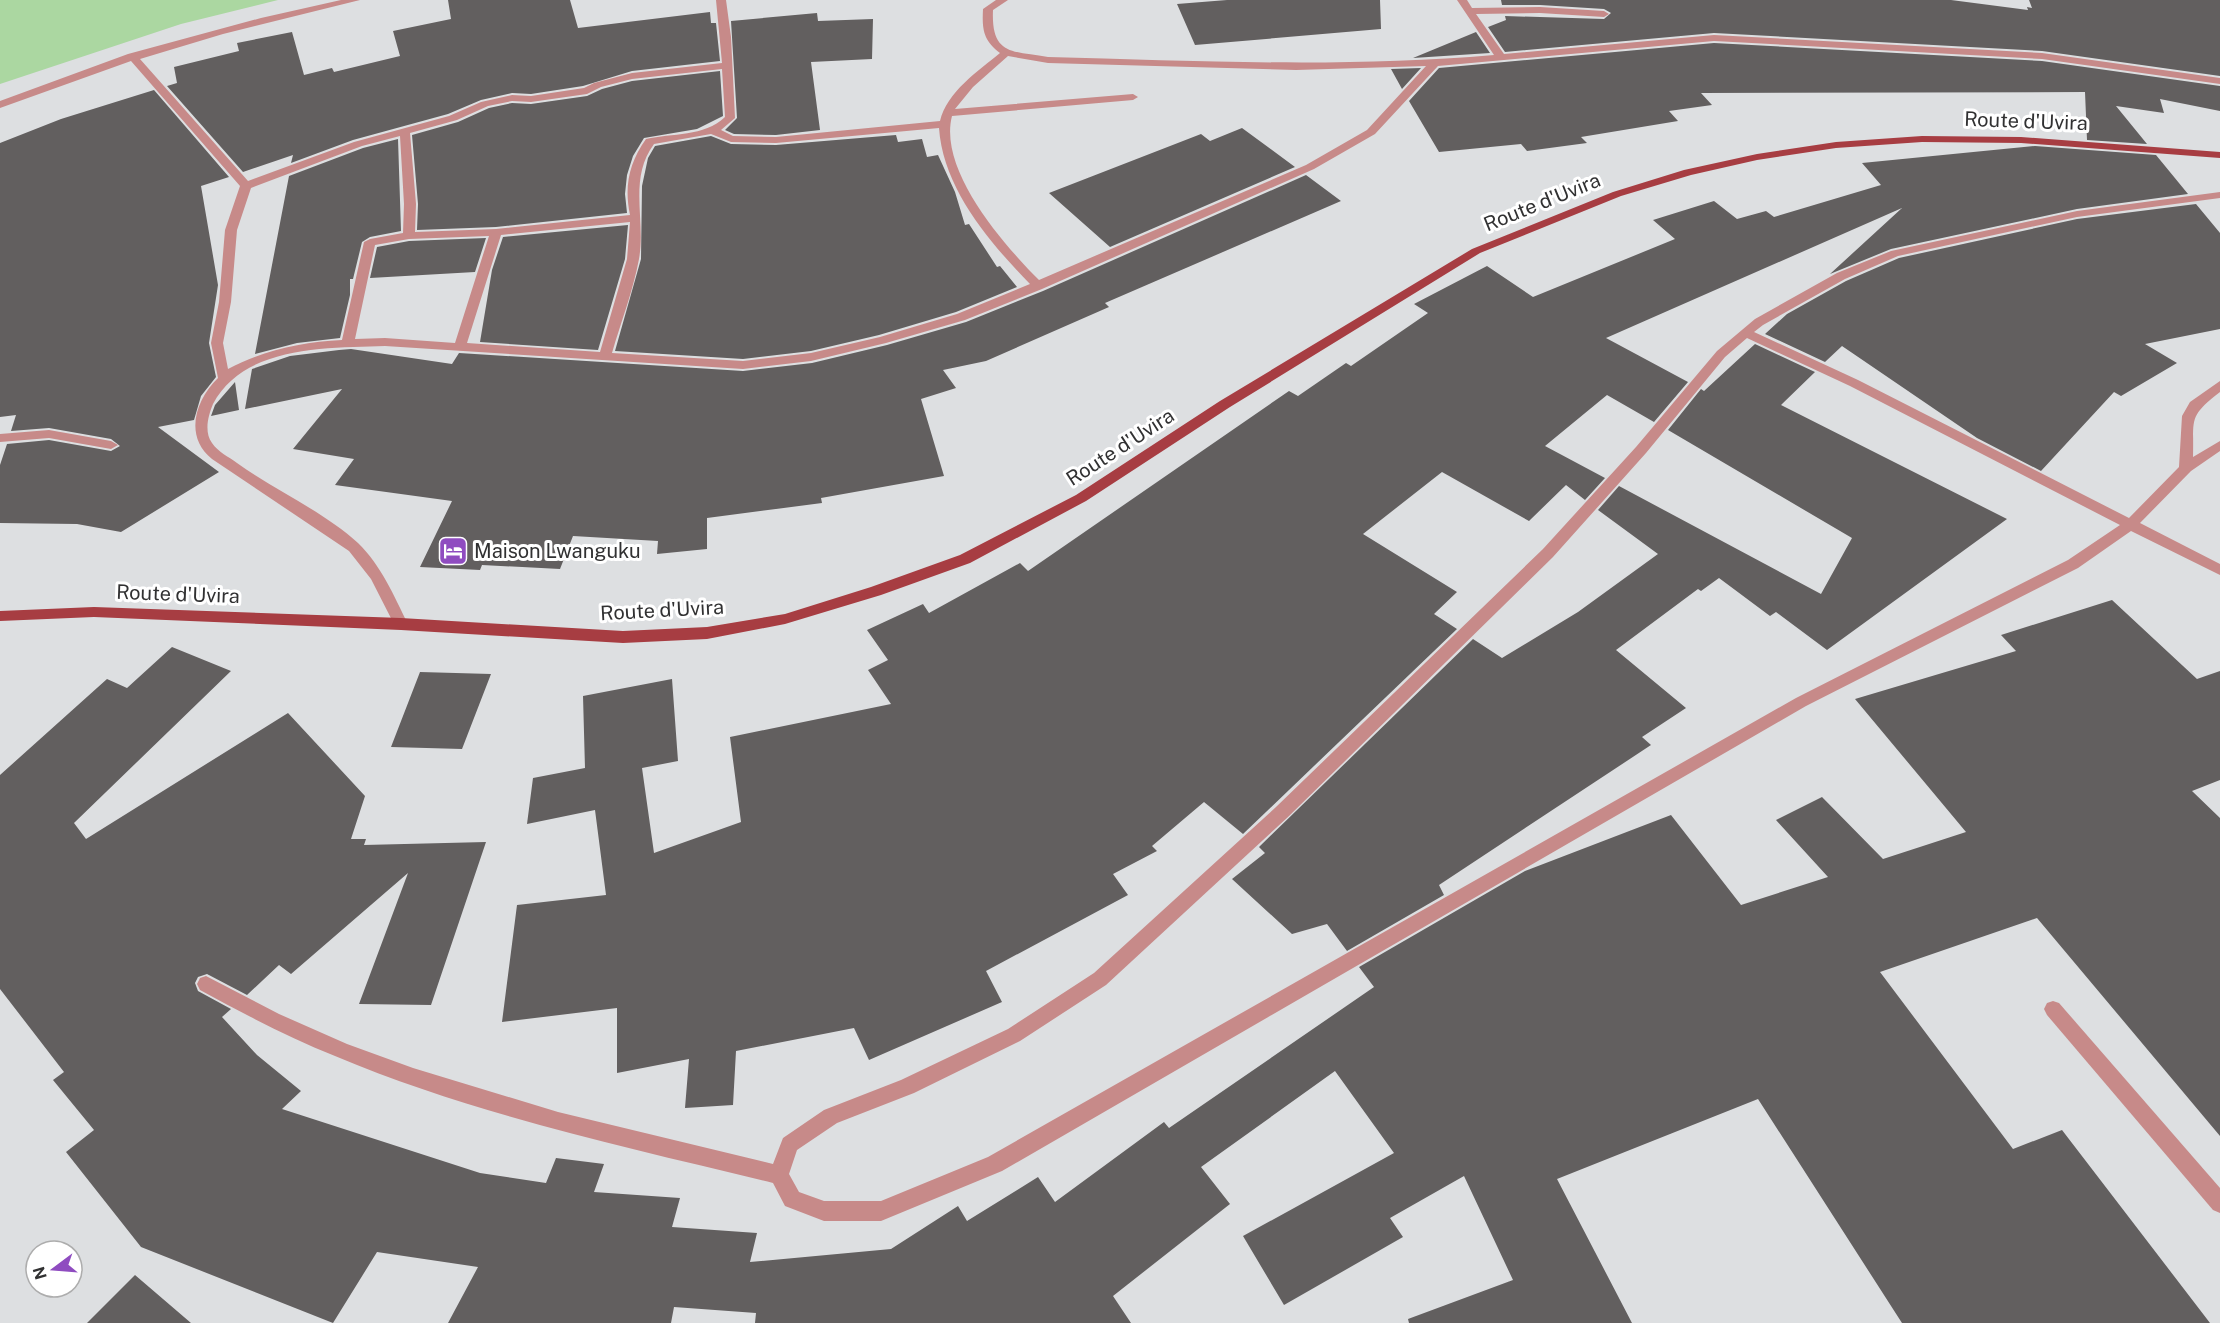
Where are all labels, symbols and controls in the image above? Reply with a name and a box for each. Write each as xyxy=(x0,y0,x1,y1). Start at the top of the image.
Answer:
street label: Route d'Uvira xyxy=(1964,107,2088,135)
street label: Route d'Uvira xyxy=(1480,168,1604,236)
street label: Route d'Uvira xyxy=(1062,403,1178,491)
hotel icon: Maison Lwanguku xyxy=(437,535,469,567)
place label: Maison Lwanguku xyxy=(474,539,641,563)
street label: Route d'Uvira xyxy=(116,580,240,608)
street label: Route d'Uvira xyxy=(600,595,724,625)
north arrow xyxy=(24,1239,84,1299)
text: N xyxy=(29,1264,51,1282)

